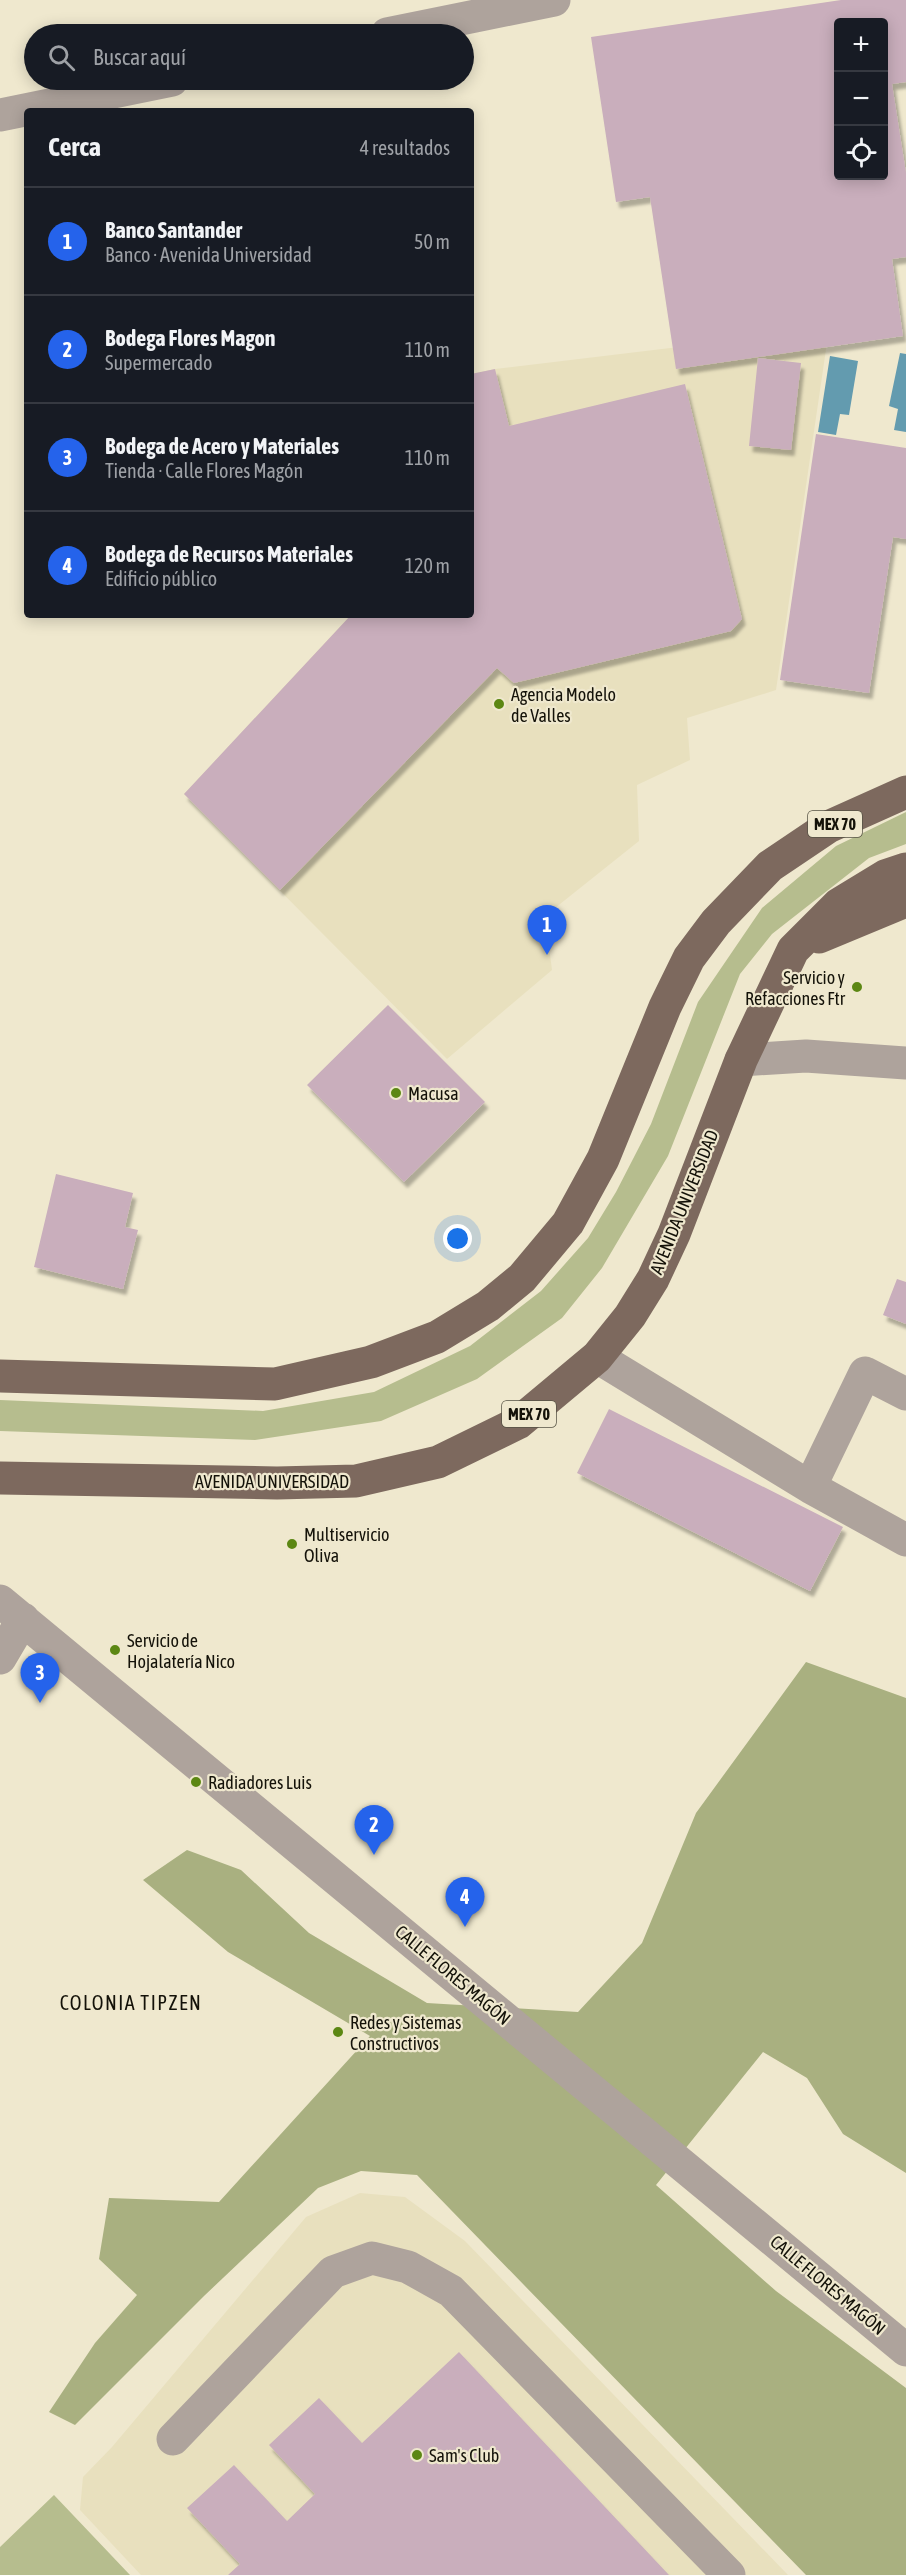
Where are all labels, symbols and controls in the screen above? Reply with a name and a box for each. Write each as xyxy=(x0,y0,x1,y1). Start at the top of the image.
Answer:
map controls xyxy=(834,18,888,180)
button: + xyxy=(834,18,888,72)
search box xyxy=(24,24,474,90)
icon: search xyxy=(45,41,78,74)
text: Buscar aquí xyxy=(93,44,186,70)
button: − xyxy=(834,72,888,126)
button: locate xyxy=(834,126,888,180)
text: Cerca xyxy=(48,132,101,162)
text: 4 resultados xyxy=(360,136,450,159)
text: Banco Santander xyxy=(105,217,242,243)
text: 1 xyxy=(63,230,72,253)
text: 50 m xyxy=(414,230,450,253)
text: Banco · Avenida Universidad xyxy=(105,243,312,266)
text: Bodega Flores Magon xyxy=(105,325,276,351)
text: 2 xyxy=(63,338,72,361)
text: 110 m xyxy=(405,338,450,361)
text: Supermercado xyxy=(105,351,212,374)
text: Bodega de Acero y Materiales xyxy=(105,433,339,459)
text: 3 xyxy=(63,446,72,469)
text: 110 m xyxy=(405,446,450,469)
text: Tienda · Calle Flores Magón xyxy=(105,459,303,482)
text: Bodega de Recursos Materiales xyxy=(105,541,353,567)
text: 4 xyxy=(63,554,72,577)
text: 120 m xyxy=(405,554,450,577)
text: Edificio público xyxy=(105,567,217,590)
place label: Agencia Modelo de Valles xyxy=(511,684,616,726)
marker: Agencia Modelo de Valles xyxy=(492,697,506,711)
road number: MEX 70 xyxy=(808,811,862,837)
pin: 1 xyxy=(528,906,566,955)
place label: Servicio y Refacciones Ftr xyxy=(745,967,846,1009)
marker: Servicio y Refacciones Ftr xyxy=(850,980,864,994)
place label: Macusa xyxy=(408,1083,459,1104)
marker: Macusa xyxy=(389,1086,403,1100)
street label: AVENIDA UNIVERSIDAD xyxy=(645,1127,723,1277)
your location xyxy=(443,1224,472,1253)
road number: MEX 70 xyxy=(502,1401,556,1427)
street label: AVENIDA UNIVERSIDAD xyxy=(195,1471,349,1492)
place label: Multiservicio Oliva xyxy=(304,1524,390,1566)
marker: Multiservicio Oliva xyxy=(285,1537,299,1551)
place label: Servicio de Hojalatería Nico xyxy=(127,1630,235,1672)
marker: Servicio de Hojalatería Nico xyxy=(108,1643,122,1657)
pin: 3 xyxy=(20,1654,60,1703)
place label: Radiadores Luis xyxy=(208,1772,312,1793)
marker: Radiadores Luis xyxy=(189,1775,203,1789)
pin: 2 xyxy=(354,1806,394,1855)
pin: 4 xyxy=(446,1878,484,1927)
street label: CALLE FLORES MAGÓN xyxy=(391,1921,515,2029)
district label: COLONIA TIPZEN xyxy=(60,1991,202,2014)
place label: Redes y Sistemas Constructivos xyxy=(350,2012,461,2054)
marker: Redes y Sistemas Constructivos xyxy=(331,2025,345,2039)
street label: CALLE FLORES MAGÓN xyxy=(766,2231,890,2339)
place label: Sam's Club xyxy=(429,2445,499,2466)
marker: Sam's Club xyxy=(410,2448,424,2462)

